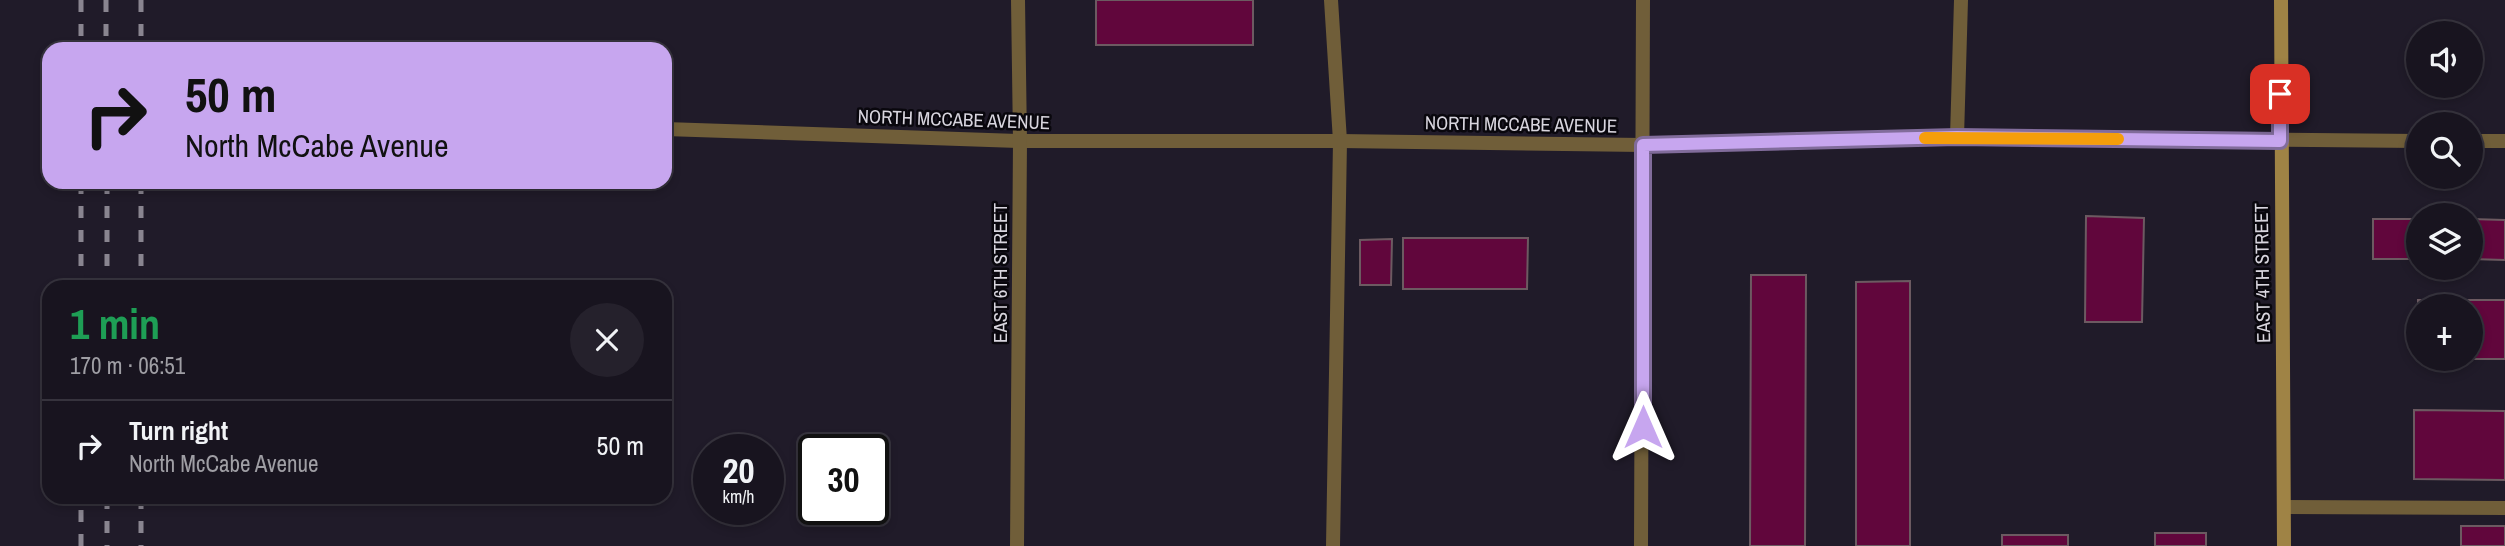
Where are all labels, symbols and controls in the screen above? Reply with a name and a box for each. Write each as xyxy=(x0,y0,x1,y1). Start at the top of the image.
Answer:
map controls xyxy=(2406,21,2483,371)
button: sound xyxy=(2406,21,2483,98)
text: 50 m xyxy=(185,61,277,127)
pin xyxy=(2250,64,2310,124)
icon: right xyxy=(70,70,161,161)
icon: arrive xyxy=(2261,75,2299,113)
street label: NORTH MCCABE AVENUE xyxy=(857,103,1051,135)
street label: NORTH MCCABE AVENUE xyxy=(1425,109,1617,139)
button: search xyxy=(2406,112,2483,189)
text: North McCabe Avenue xyxy=(185,124,449,167)
street label: EAST 4TH STREET xyxy=(2248,202,2276,343)
street label: EAST 6TH STREET xyxy=(987,203,1013,343)
button: layers xyxy=(2406,203,2483,280)
button: + xyxy=(2406,294,2483,371)
text: 1 min xyxy=(70,296,160,352)
button: close xyxy=(570,303,644,377)
text: 170 m · 06:51 xyxy=(70,350,185,381)
position arrow xyxy=(1606,390,1680,464)
text: Turn right xyxy=(129,413,228,448)
icon: right xyxy=(70,427,108,465)
text: 50 m xyxy=(597,428,644,463)
speed limit sign: 30 xyxy=(798,434,889,525)
text: 20 xyxy=(723,447,754,494)
text: North McCabe Avenue xyxy=(129,448,318,479)
text: km/h xyxy=(723,484,755,509)

